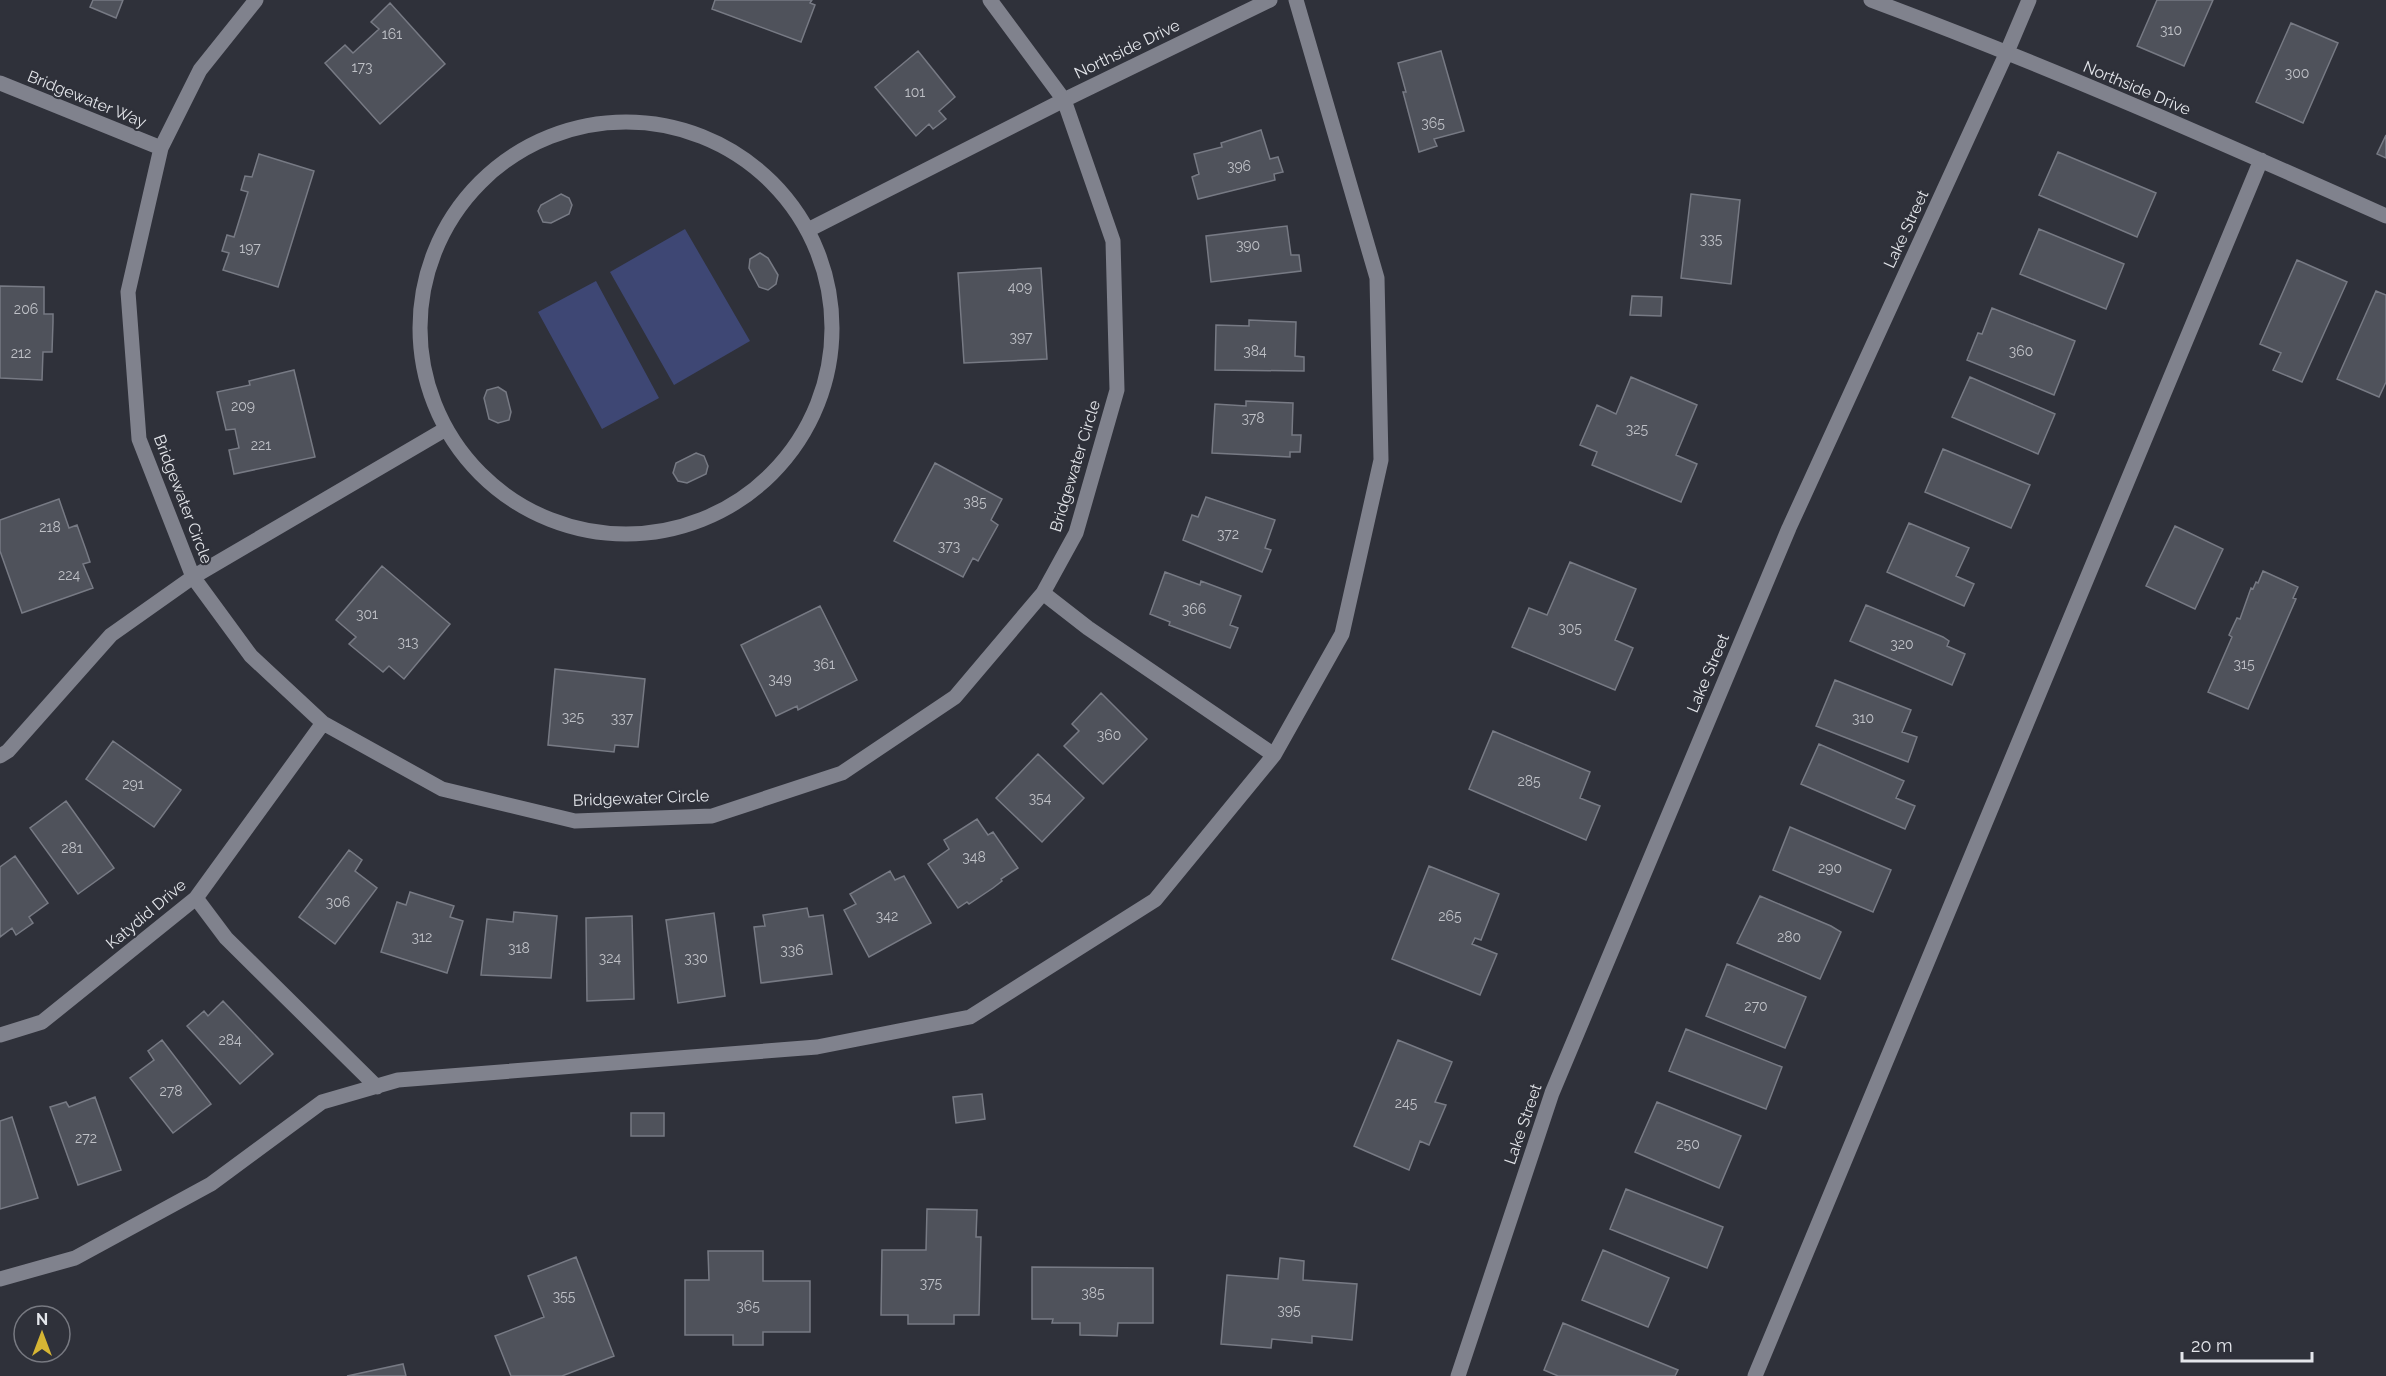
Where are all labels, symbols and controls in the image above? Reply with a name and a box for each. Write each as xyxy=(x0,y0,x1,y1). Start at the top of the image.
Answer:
street label: Northside Drive xyxy=(1071,15,1183,83)
house number: 310 xyxy=(2160,22,2182,38)
house number: 161 xyxy=(382,26,402,42)
street label: Northside Drive xyxy=(2080,57,2194,119)
house number: 173 xyxy=(352,59,372,75)
house number: 300 xyxy=(2285,65,2309,81)
street label: Bridgewater Way xyxy=(25,66,150,132)
house number: 101 xyxy=(905,84,925,100)
house number: 365 xyxy=(1421,115,1445,131)
house number: 396 xyxy=(1227,158,1251,174)
street label: Lake Street xyxy=(1880,186,1933,271)
house number: 335 xyxy=(1700,231,1723,247)
house number: 390 xyxy=(1236,237,1260,253)
house number: 197 xyxy=(239,240,261,256)
house number: 409 xyxy=(1008,279,1032,295)
house number: 206 xyxy=(14,301,38,317)
house number: 397 xyxy=(1009,329,1033,345)
house number: 384 xyxy=(1243,343,1267,359)
house number: 360 xyxy=(2009,343,2033,359)
house number: 212 xyxy=(11,345,31,361)
house number: 209 xyxy=(231,398,255,414)
street label: Bridgewater Circle xyxy=(1046,398,1104,534)
house number: 378 xyxy=(1241,410,1265,426)
house number: 325 xyxy=(1626,421,1649,437)
street label: Bridgewater Circle xyxy=(150,432,216,566)
house number: 221 xyxy=(251,437,271,453)
house number: 385 xyxy=(963,494,987,510)
house number: 218 xyxy=(39,519,61,535)
house number: 372 xyxy=(1217,526,1239,542)
house number: 373 xyxy=(938,538,960,554)
house number: 224 xyxy=(58,567,80,583)
house number: 366 xyxy=(1182,601,1206,617)
house number: 301 xyxy=(356,606,378,622)
house number: 305 xyxy=(1558,620,1582,636)
street label: Lake Street xyxy=(1683,630,1733,715)
house number: 313 xyxy=(398,634,418,650)
house number: 320 xyxy=(1890,636,1914,652)
house number: 361 xyxy=(813,656,835,672)
house number: 315 xyxy=(2233,656,2255,672)
house number: 349 xyxy=(768,671,792,687)
house number: 325 xyxy=(562,709,585,725)
house number: 337 xyxy=(611,710,634,726)
house number: 310 xyxy=(1852,710,1874,726)
house number: 360 xyxy=(1097,727,1121,743)
house number: 285 xyxy=(1517,773,1541,789)
house number: 291 xyxy=(122,776,144,792)
street label: Bridgewater Circle xyxy=(572,786,710,810)
house number: 354 xyxy=(1029,790,1052,806)
house number: 281 xyxy=(61,840,83,856)
house number: 348 xyxy=(962,849,986,865)
house number: 290 xyxy=(1818,860,1842,876)
street label: Katydid Drive xyxy=(102,875,190,953)
house number: 306 xyxy=(326,894,350,910)
house number: 342 xyxy=(876,908,898,924)
house number: 265 xyxy=(1438,908,1462,924)
house number: 312 xyxy=(412,929,432,945)
house number: 280 xyxy=(1777,929,1801,945)
house number: 318 xyxy=(508,940,530,956)
house number: 336 xyxy=(780,942,804,958)
house number: 324 xyxy=(599,950,622,966)
house number: 330 xyxy=(684,950,708,966)
house number: 270 xyxy=(1744,998,1768,1014)
house number: 284 xyxy=(218,1032,242,1048)
street label: Lake Street xyxy=(1500,1081,1546,1167)
house number: 278 xyxy=(159,1083,183,1099)
house number: 245 xyxy=(1395,1095,1418,1111)
house number: 272 xyxy=(75,1130,97,1146)
house number: 250 xyxy=(1676,1136,1700,1152)
house number: 375 xyxy=(920,1275,943,1291)
house number: 385 xyxy=(1081,1285,1105,1301)
house number: 355 xyxy=(553,1288,576,1304)
house number: 365 xyxy=(736,1298,760,1314)
house number: 395 xyxy=(1277,1302,1301,1318)
north arrow xyxy=(12,1304,72,1364)
text: N xyxy=(36,1310,48,1329)
scale bar xyxy=(2182,1325,2312,1363)
text: 20 m xyxy=(2191,1335,2233,1356)

